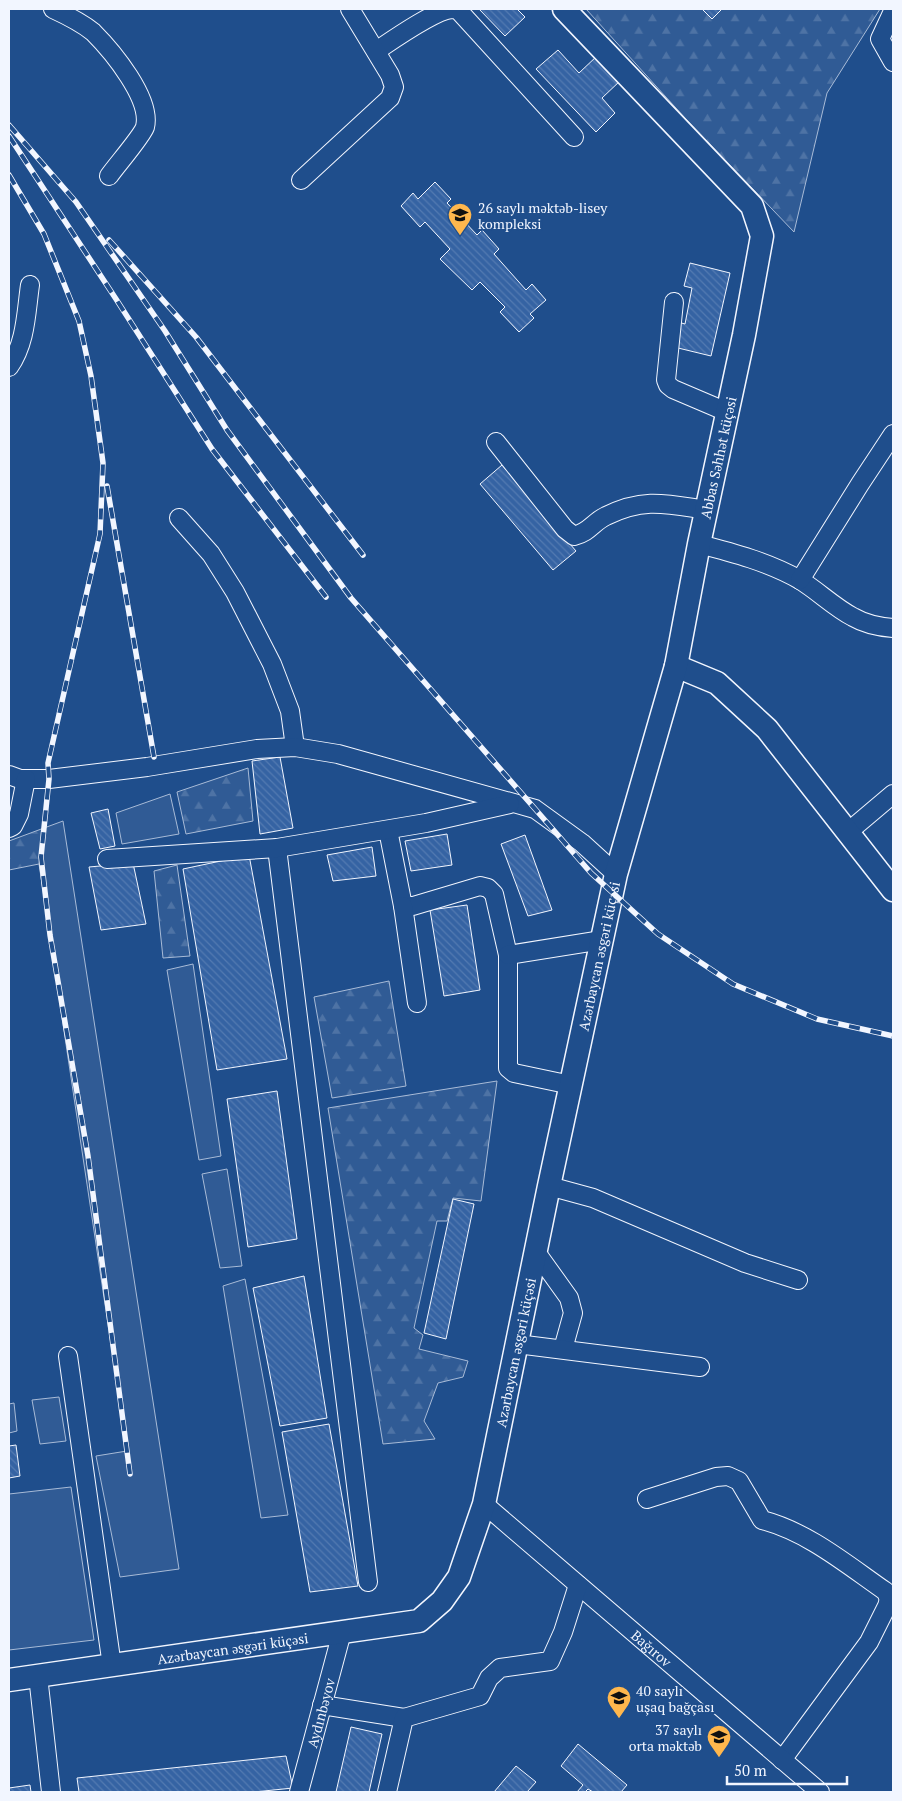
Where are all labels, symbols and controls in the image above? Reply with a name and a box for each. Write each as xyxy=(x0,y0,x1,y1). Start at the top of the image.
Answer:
place label: 26 saylı məktəb-lisey kompleksi xyxy=(478,198,608,233)
school or university icon: 26 saylı məktəb-lisey kompleksi xyxy=(447,202,473,236)
street label: Abbas Səhhət küçəsi xyxy=(695,395,740,521)
street label: Azərbaycan əsgəri küçəsi xyxy=(573,880,624,1032)
street label: Azərbaycan əsgəri küçəsi xyxy=(490,1276,540,1429)
street label: Bağırov xyxy=(628,1625,677,1671)
street label: Azərbaycan əsgəri küçəsi xyxy=(156,1628,309,1668)
street label: Aydınbəyov xyxy=(302,1675,339,1750)
place label: 40 saylı uşaq bağçası xyxy=(636,1681,714,1716)
school or university icon: 40 saylı uşaq bağçası xyxy=(606,1685,632,1719)
place label: 37 saylı orta məktəb xyxy=(629,1720,702,1755)
school or university icon: 37 saylı orta məktəb xyxy=(706,1724,732,1758)
scale bar xyxy=(727,1754,847,1786)
text: 50 m xyxy=(734,1760,767,1780)

